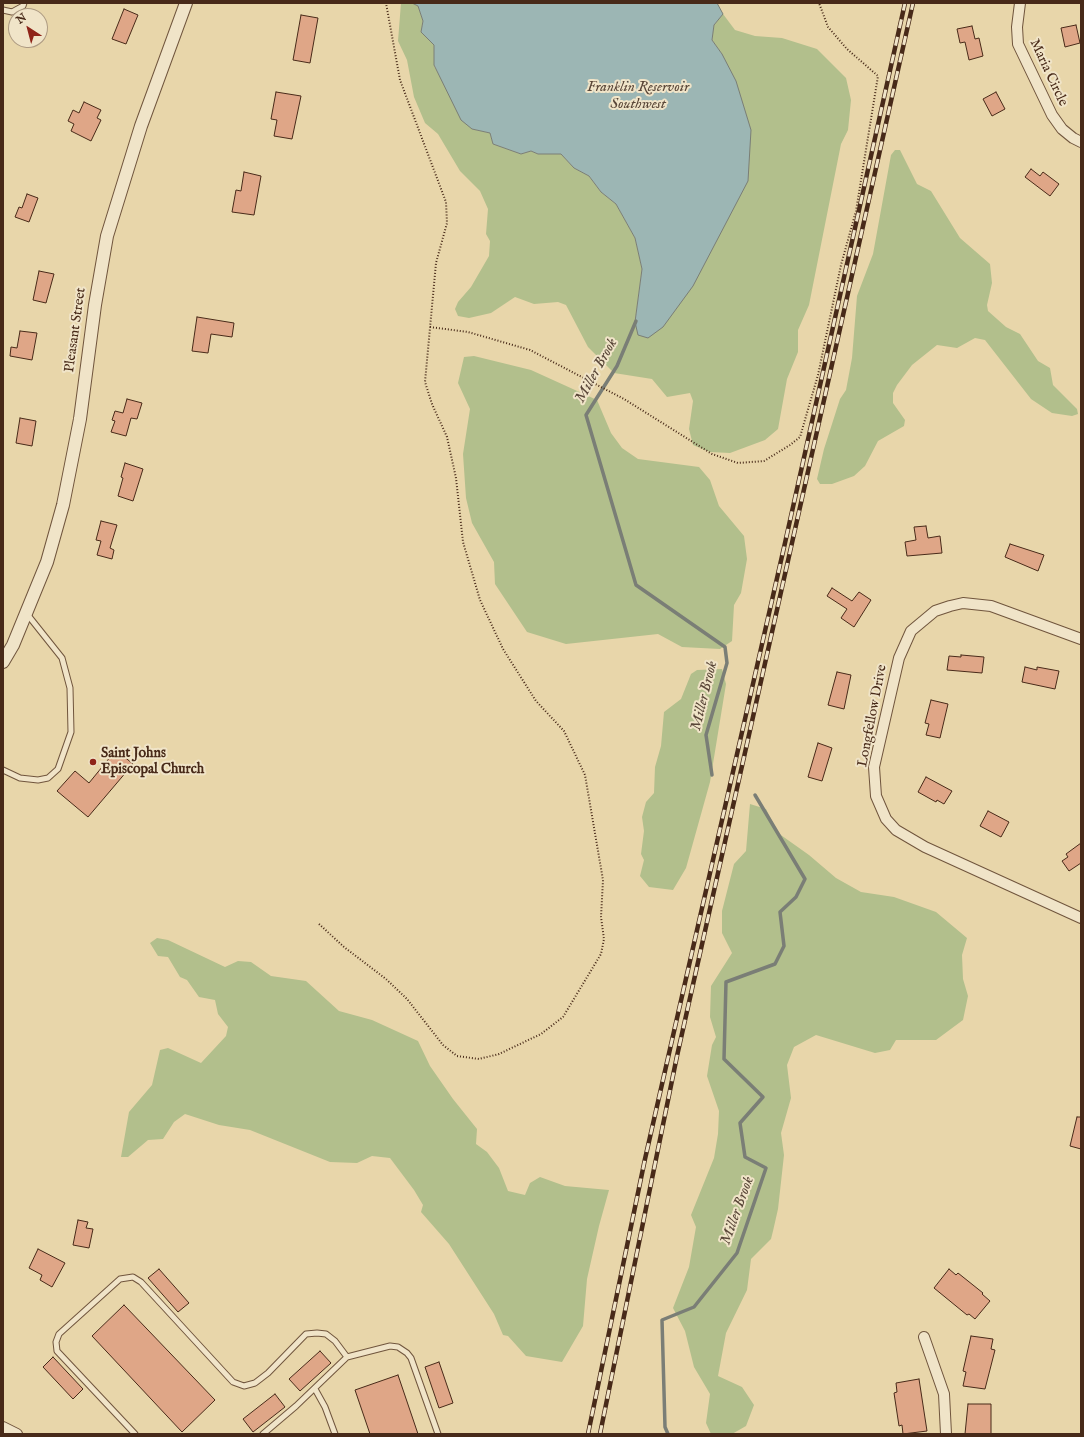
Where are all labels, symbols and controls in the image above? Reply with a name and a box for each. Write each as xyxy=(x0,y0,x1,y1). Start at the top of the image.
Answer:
north arrow xyxy=(8,8,48,48)
text: N xyxy=(14,11,30,28)
street label: Maria Circle xyxy=(1025,37,1071,109)
water label: Franklin Reservoir Southwest xyxy=(587,79,689,114)
street label: Pleasant Street xyxy=(62,287,90,373)
water label: Miller Brook xyxy=(572,336,622,406)
water label: Miller Brook xyxy=(688,659,722,733)
street label: Longfellow Drive xyxy=(855,663,891,769)
place label: Saint Johns Episcopal Church xyxy=(101,746,204,778)
marker: Saint Johns Episcopal Church xyxy=(88,757,98,767)
water label: Miller Brook xyxy=(717,1175,759,1247)

